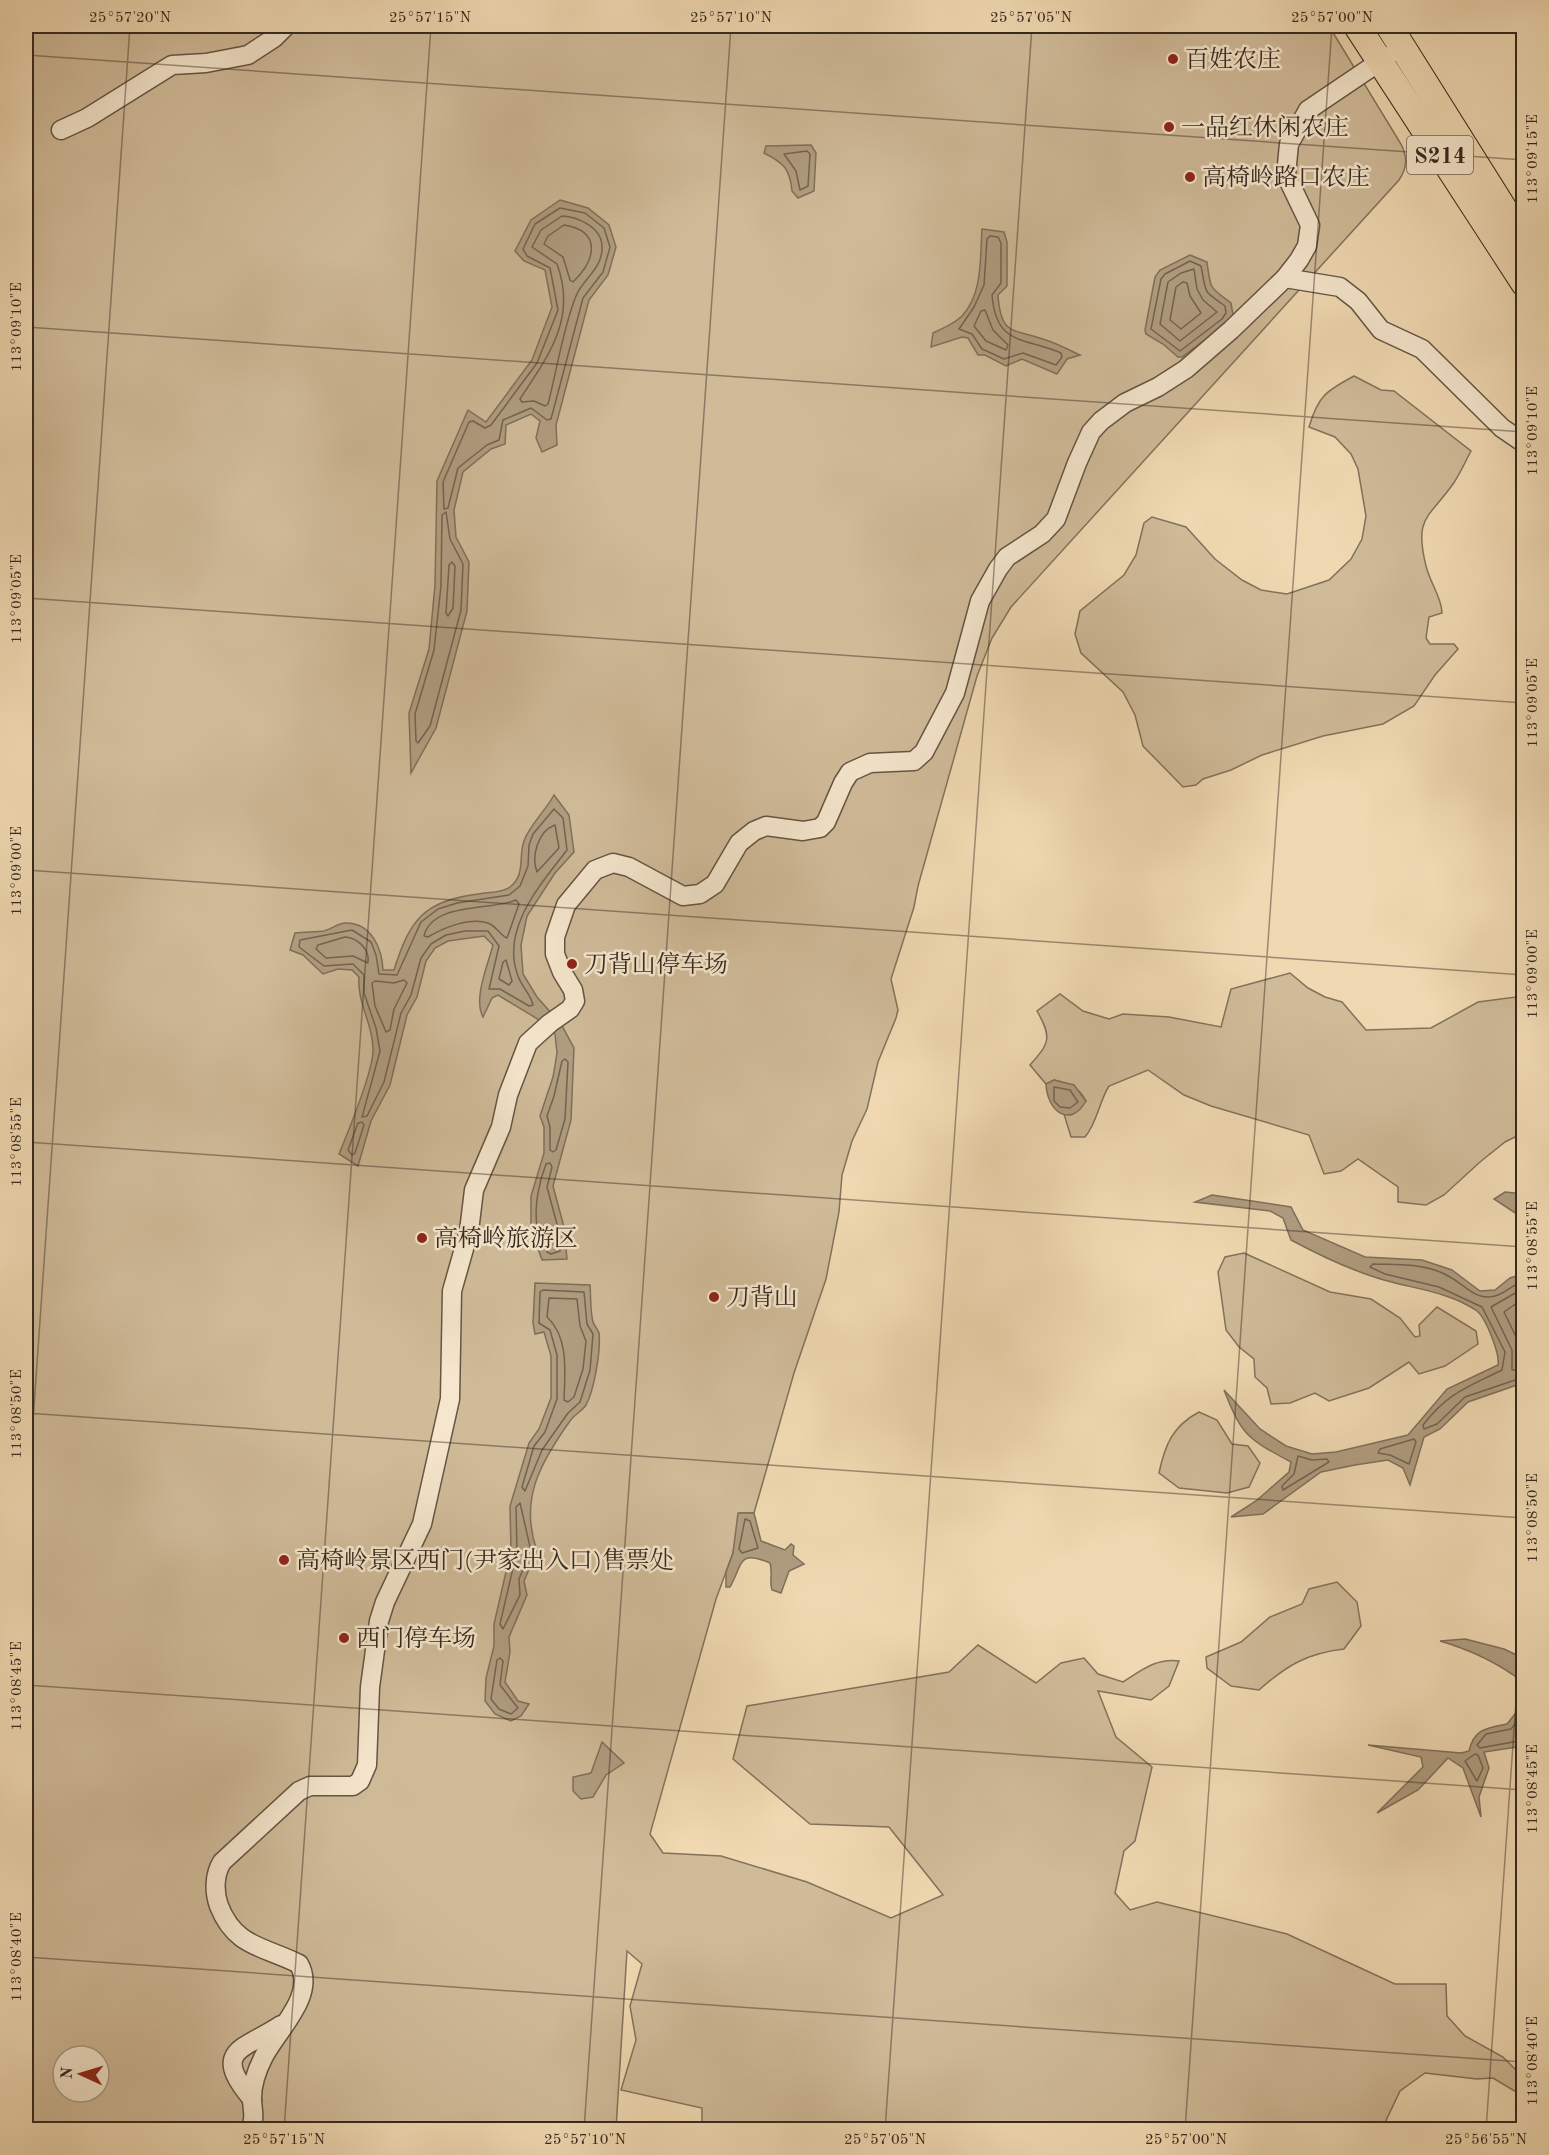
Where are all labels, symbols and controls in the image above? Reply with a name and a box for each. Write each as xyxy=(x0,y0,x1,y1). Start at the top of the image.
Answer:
text: 25°57'20"N xyxy=(89,11,171,26)
text: 25°57'15"N xyxy=(389,11,471,26)
text: 25°57'10"N xyxy=(690,11,772,26)
text: 25°57'05"N xyxy=(990,11,1072,26)
text: 25°57'00"N xyxy=(1291,11,1373,26)
place label: 百姓农庄 xyxy=(1185,46,1281,73)
marker: 百姓农庄 xyxy=(1166,52,1180,66)
place label: 一品红休闲农庄 xyxy=(1181,114,1349,141)
text: 113°09'15"E xyxy=(1526,114,1541,204)
marker: 一品红休闲农庄 xyxy=(1162,120,1176,134)
road number: S214 xyxy=(1407,136,1473,174)
place label: 高椅岭路口农庄 xyxy=(1202,164,1370,191)
marker: 高椅岭路口农庄 xyxy=(1183,170,1197,184)
text: 113°09'10"E xyxy=(10,282,25,372)
text: 113°09'10"E xyxy=(1526,386,1541,476)
text: 113°09'05"E xyxy=(10,554,25,644)
text: 113°09'05"E xyxy=(1526,658,1541,748)
text: 113°09'00"E xyxy=(10,826,25,916)
text: 113°09'00"E xyxy=(1526,929,1541,1019)
place label: 刀背山停车场 xyxy=(584,951,728,978)
marker: 刀背山停车场 xyxy=(565,957,579,971)
text: 113°08'55"E xyxy=(10,1097,25,1187)
text: 113°08'55"E xyxy=(1526,1201,1541,1291)
place label: 高椅岭旅游区 xyxy=(434,1225,578,1252)
marker: 高椅岭旅游区 xyxy=(415,1231,429,1245)
place label: 刀背山 xyxy=(726,1284,798,1311)
marker: 刀背山 xyxy=(707,1290,721,1304)
text: 113°08'50"E xyxy=(10,1369,25,1459)
text: 113°08'50"E xyxy=(1526,1473,1541,1563)
place label: 高椅岭景区西门(尹家出入口)售票处 xyxy=(296,1547,674,1574)
marker: 高椅岭景区西门(尹家出入口)售票处 xyxy=(277,1553,291,1567)
place label: 西门停车场 xyxy=(356,1625,476,1652)
marker: 西门停车场 xyxy=(337,1631,351,1645)
text: 113°08'45"E xyxy=(10,1641,25,1731)
text: 113°08'45"E xyxy=(1526,1744,1541,1834)
text: 113°08'40"E xyxy=(10,1912,25,2002)
text: 113°08'40"E xyxy=(1526,2016,1541,2106)
north arrow xyxy=(51,2044,111,2104)
text: N xyxy=(60,2066,76,2080)
text: 25°57'15"N xyxy=(243,2133,325,2148)
text: 25°57'10"N xyxy=(544,2133,626,2148)
text: 25°57'05"N xyxy=(844,2133,926,2148)
text: 25°57'00"N xyxy=(1145,2133,1227,2148)
text: 25°56'55"N xyxy=(1445,2133,1527,2148)

